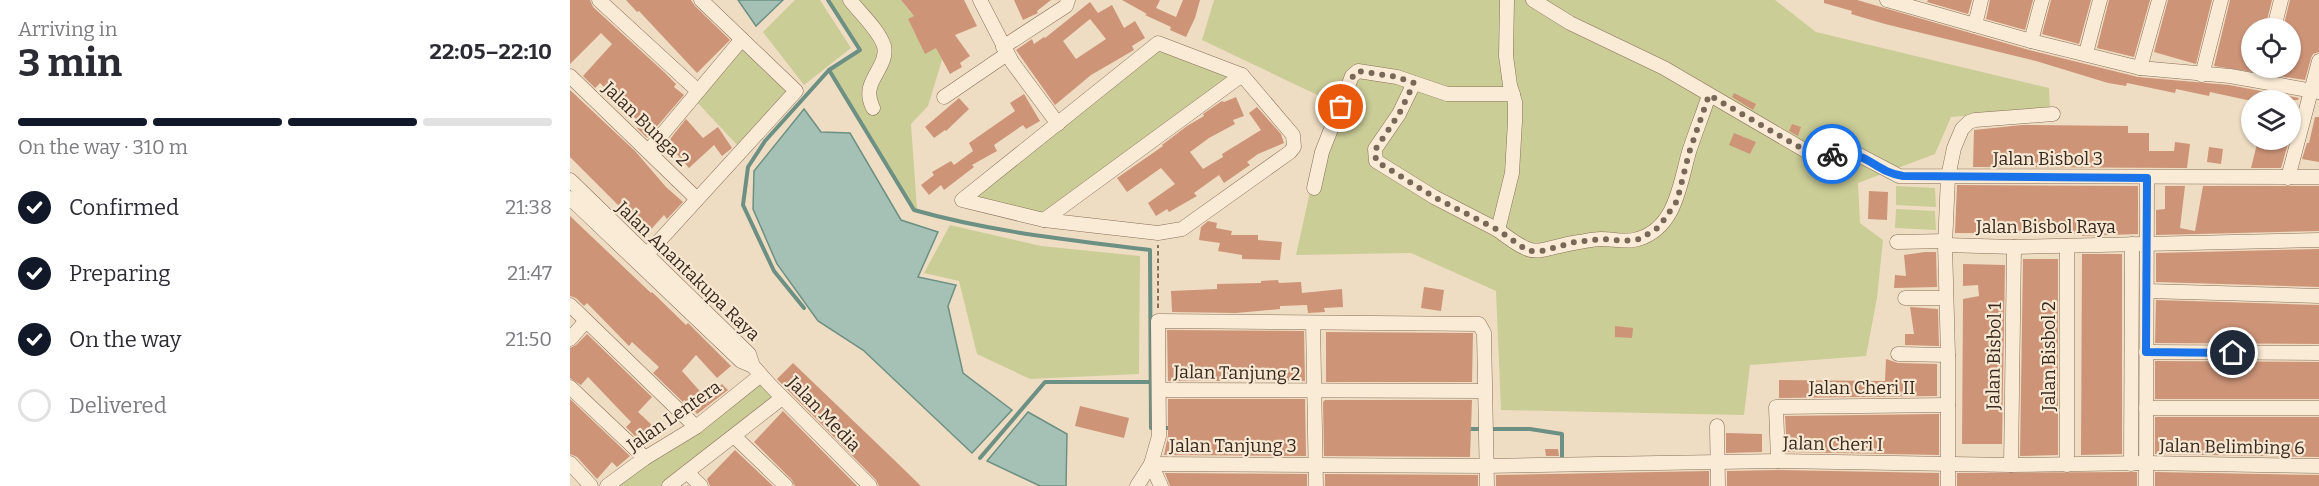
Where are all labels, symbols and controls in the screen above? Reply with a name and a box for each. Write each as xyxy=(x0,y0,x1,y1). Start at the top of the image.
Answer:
text: Arriving in xyxy=(18,17,117,41)
map controls xyxy=(2241,18,2301,150)
button: locate xyxy=(2241,18,2301,78)
text: 22:05–22:10 xyxy=(430,38,552,65)
text: 3 min xyxy=(18,40,122,86)
street label: Jalan Bunga 2 xyxy=(597,76,694,171)
pin xyxy=(1315,81,1366,132)
icon: bag xyxy=(1324,90,1357,123)
button: layers xyxy=(2241,90,2301,150)
courier xyxy=(1802,124,1862,184)
text: On the way · 310 m xyxy=(18,135,188,159)
icon: bike xyxy=(1816,138,1849,171)
street label: Jalan Bisbol 3 xyxy=(1992,148,2103,170)
icon: check xyxy=(18,191,51,224)
text: Confirmed xyxy=(69,194,179,221)
text: 21:38 xyxy=(505,195,552,219)
street label: Jalan Anantakupa Raya xyxy=(611,196,765,346)
street label: Jalan Bisbol Raya xyxy=(1975,216,2116,238)
icon: check xyxy=(18,257,51,290)
text: Preparing xyxy=(69,260,171,287)
text: 21:47 xyxy=(507,261,552,285)
street label: Jalan Bisbol 1 xyxy=(1982,301,2006,411)
street label: Jalan Bisbol 2 xyxy=(2038,301,2060,412)
icon: check xyxy=(18,323,51,356)
text: On the way xyxy=(69,326,181,353)
text: 21:50 xyxy=(505,327,552,351)
pin xyxy=(2207,327,2258,378)
icon: home xyxy=(2216,336,2249,369)
street label: Jalan Tanjung 2 xyxy=(1172,361,1301,385)
street label: Jalan Media xyxy=(782,371,866,456)
street label: Jalan Lentera xyxy=(622,375,725,457)
street label: Jalan Cheri II xyxy=(1808,377,1915,399)
text: Delivered xyxy=(69,392,167,419)
street label: Jalan Cheri I xyxy=(1782,432,1883,456)
street label: Jalan Tanjung 3 xyxy=(1168,435,1297,457)
street label: Jalan Belimbing 6 xyxy=(2158,435,2305,459)

